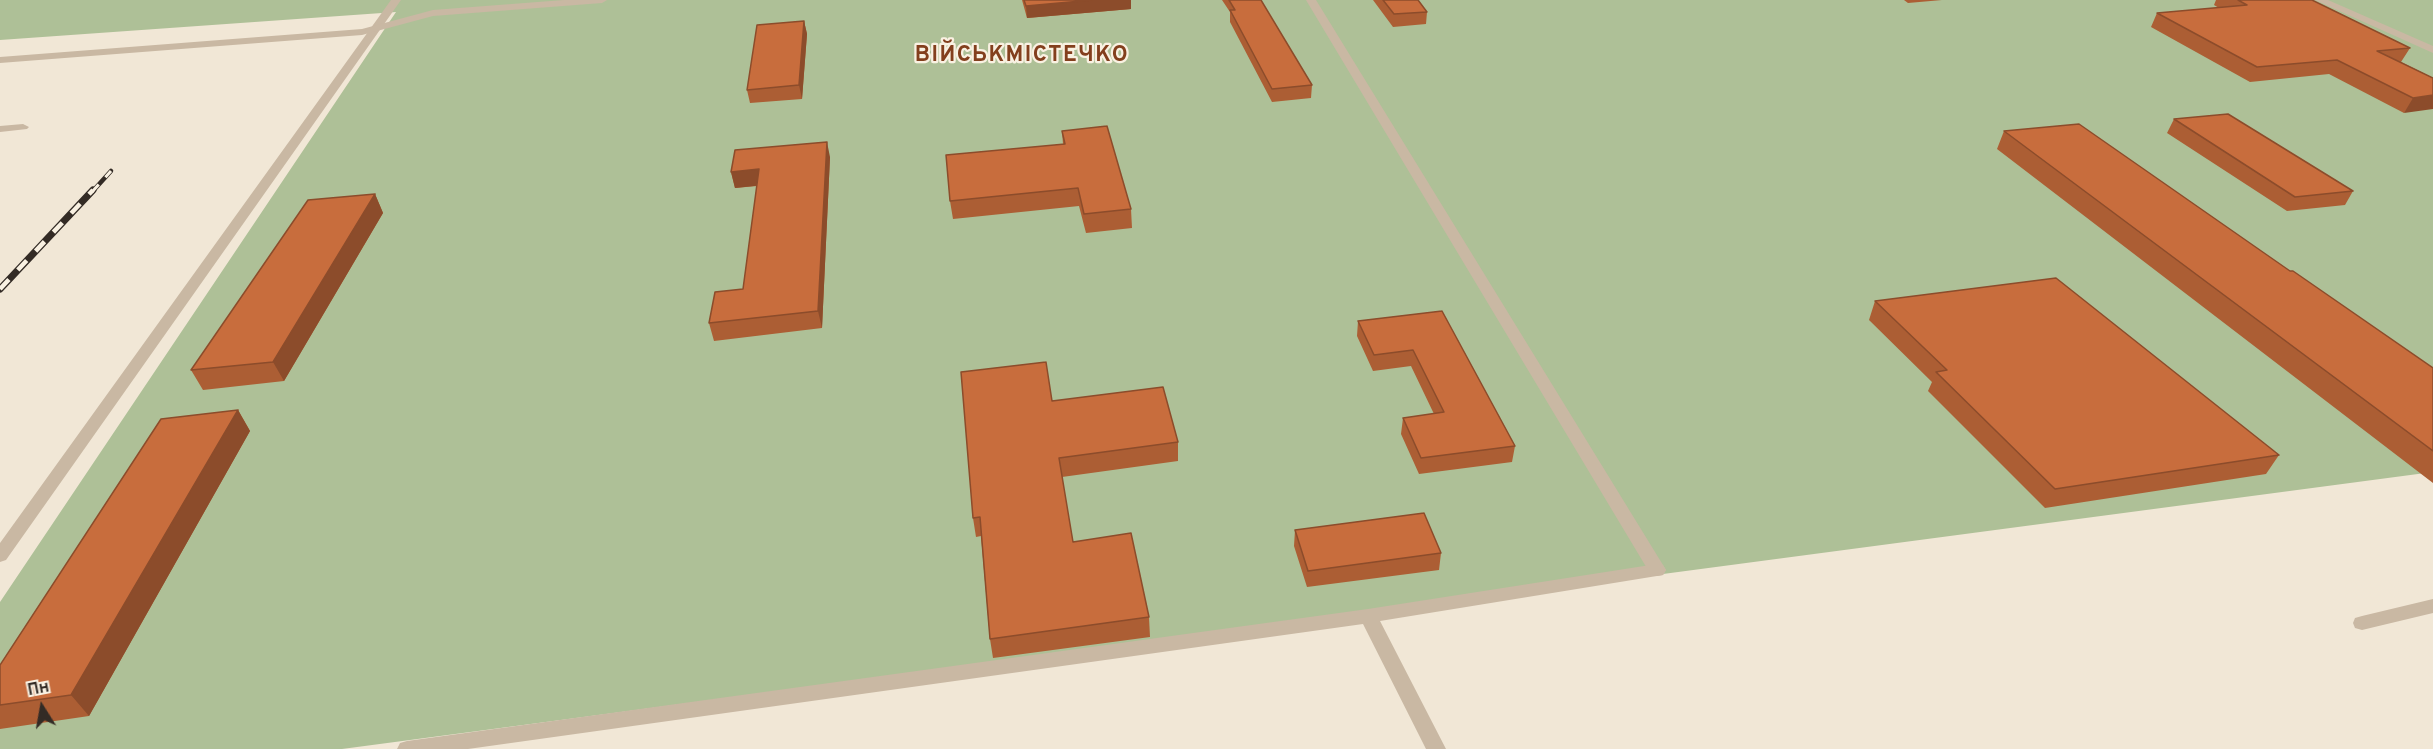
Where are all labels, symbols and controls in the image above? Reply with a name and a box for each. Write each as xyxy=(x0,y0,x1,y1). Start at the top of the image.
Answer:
district label: ВІЙСЬКМІСТЕЧКО xyxy=(915,44,1129,70)
north arrow xyxy=(12,677,72,737)
text: Пн xyxy=(26,677,51,701)

